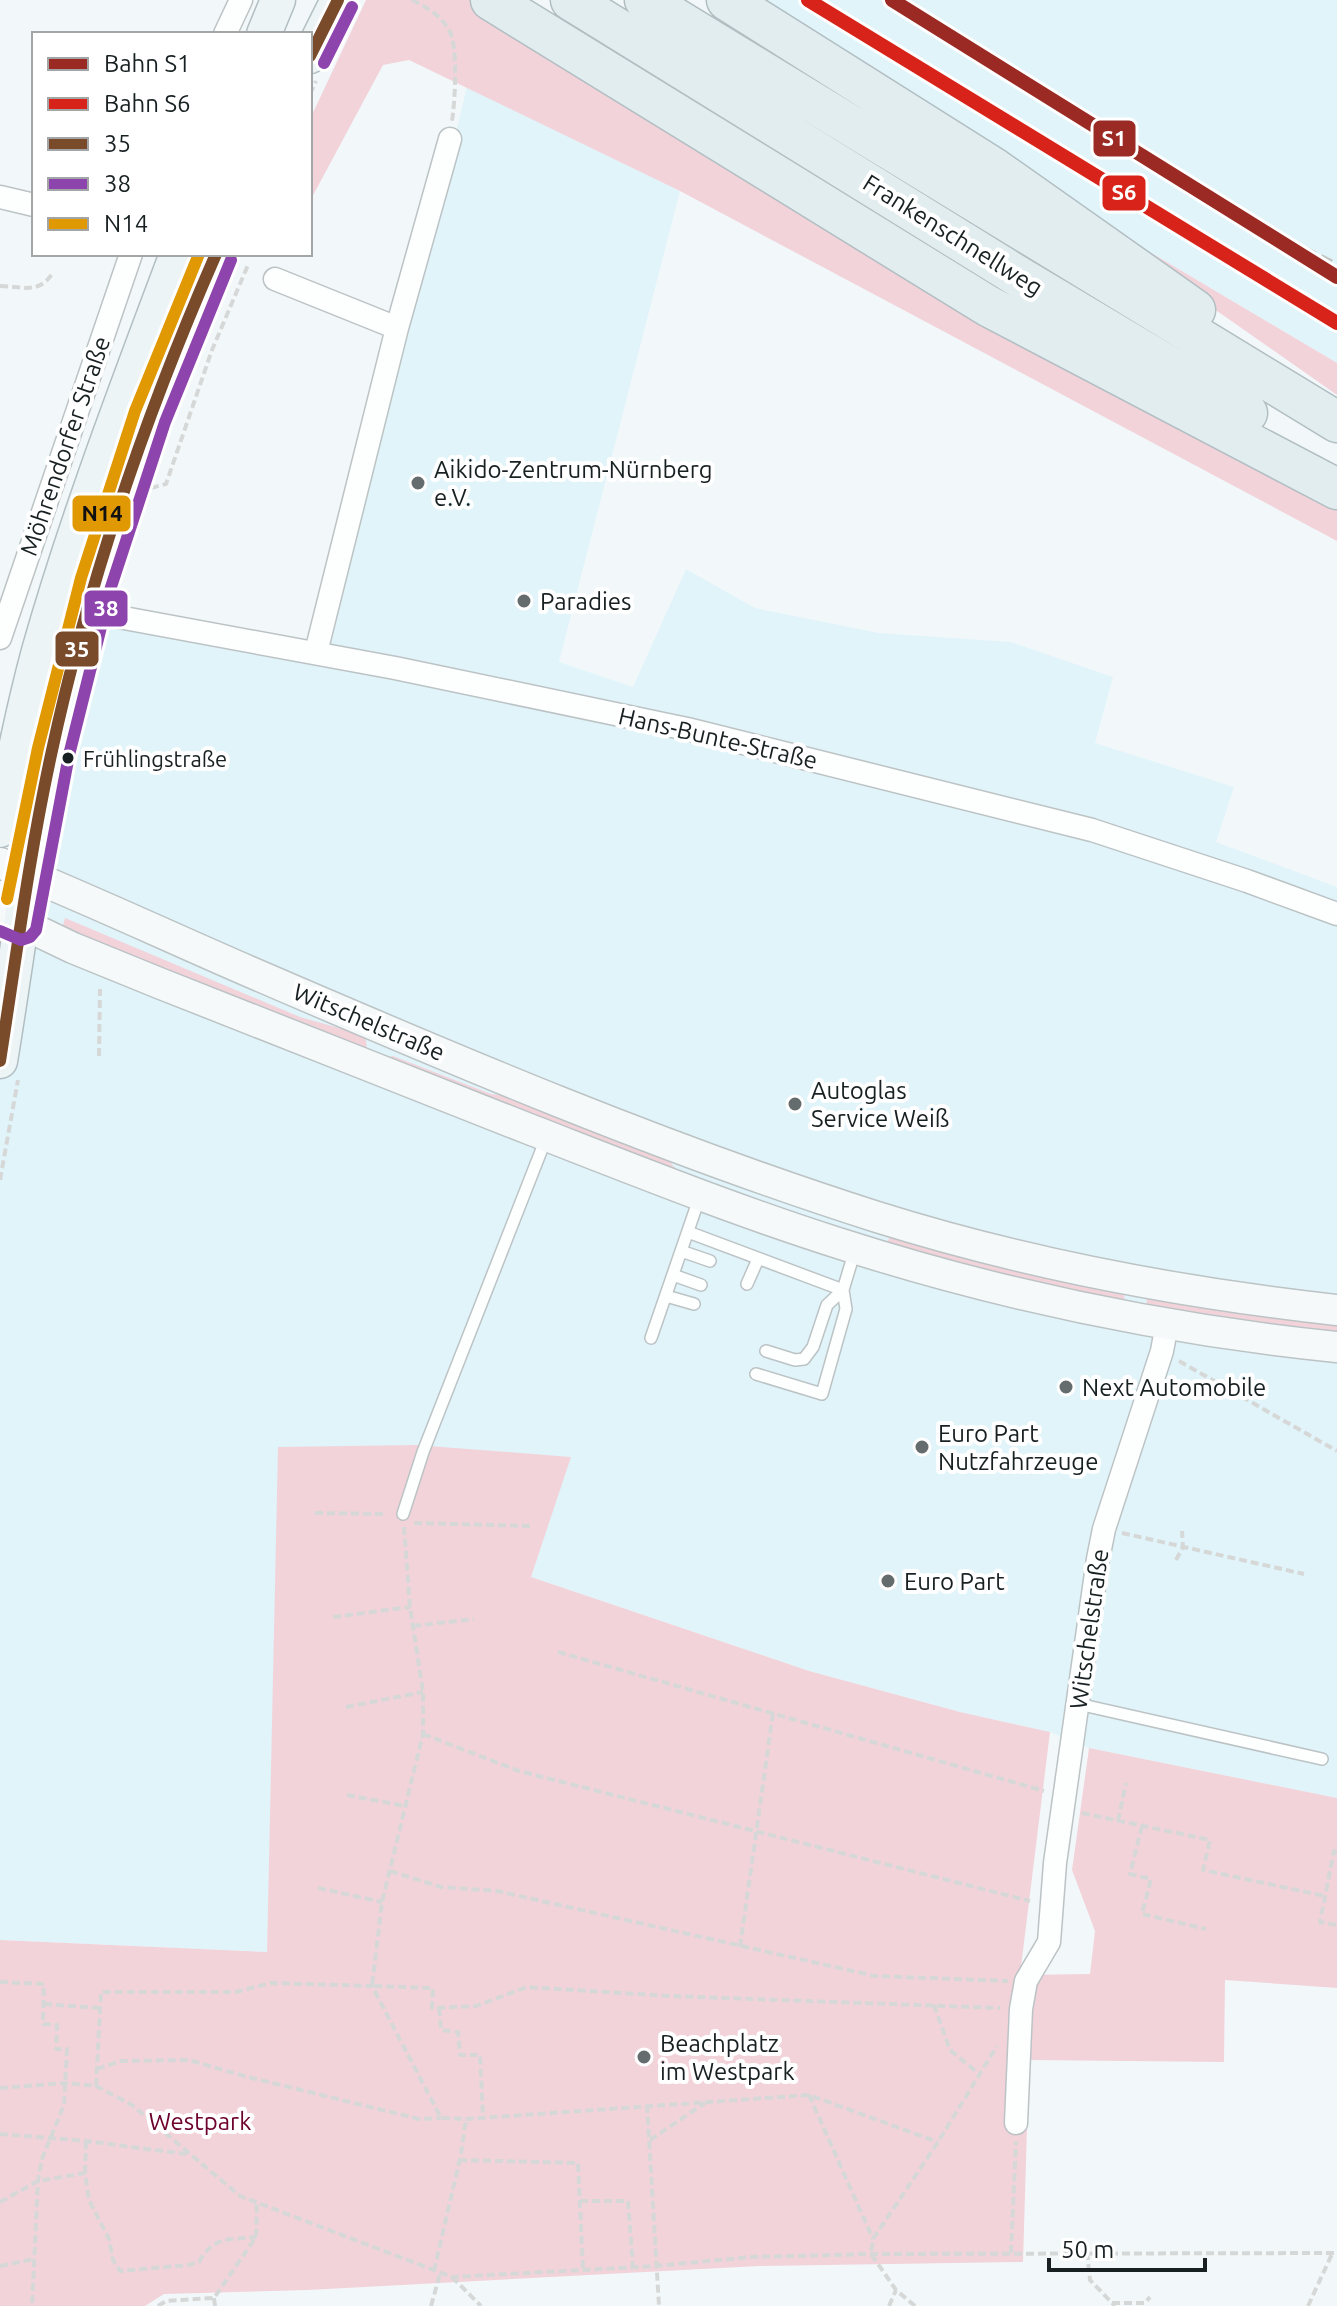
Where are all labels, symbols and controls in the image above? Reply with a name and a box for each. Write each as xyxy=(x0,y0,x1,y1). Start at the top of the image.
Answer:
legend xyxy=(32,32,312,256)
text: Bahn S1 xyxy=(104,50,191,77)
text: Bahn S6 xyxy=(104,90,191,117)
line badge: S1 xyxy=(1092,119,1137,158)
text: S1 xyxy=(1102,125,1126,150)
text: 35 xyxy=(104,130,131,157)
street label: Frankenschnellweg xyxy=(858,169,1048,301)
text: 38 xyxy=(104,170,131,197)
line badge: S6 xyxy=(1101,174,1147,212)
text: S6 xyxy=(1112,179,1136,204)
text: N14 xyxy=(104,210,148,237)
street label: Möhrendorfer Straße xyxy=(15,333,115,559)
place label: Aikido-Zentrum-Nürnberg e.V. xyxy=(434,456,713,511)
marker: Aikido-Zentrum-Nürnberg e.V. xyxy=(409,474,427,492)
line badge: N14 xyxy=(71,494,132,533)
text: N14 xyxy=(81,500,123,525)
place label: Paradies xyxy=(540,588,631,615)
line badge: 38 xyxy=(83,589,129,628)
marker: Paradies xyxy=(515,592,533,610)
text: 38 xyxy=(94,595,118,620)
line badge: 35 xyxy=(54,630,100,668)
text: 35 xyxy=(65,636,89,661)
street label: Hans-Bunte-Straße xyxy=(616,702,820,774)
place label: Frühlingstraße xyxy=(83,746,227,771)
marker: Frühlingstraße xyxy=(60,750,76,766)
street label: Witschelstraße xyxy=(289,978,449,1066)
place label: Autoglas Service Weiß xyxy=(811,1077,949,1132)
marker: Autoglas Service Weiß xyxy=(786,1095,804,1113)
place label: Next Automobile xyxy=(1082,1374,1266,1401)
marker: Next Automobile xyxy=(1057,1378,1075,1396)
place label: Euro Part Nutzfahrzeuge xyxy=(938,1420,1098,1475)
marker: Euro Part Nutzfahrzeuge xyxy=(913,1438,931,1456)
street label: Witschelstraße xyxy=(1064,1547,1114,1711)
place label: Euro Part xyxy=(904,1568,1005,1595)
marker: Euro Part xyxy=(879,1572,897,1590)
place label: Beachplatz im Westpark xyxy=(660,2030,795,2085)
marker: Beachplatz im Westpark xyxy=(635,2048,653,2066)
park label: Westpark xyxy=(149,2108,251,2135)
scale bar xyxy=(1049,2222,1205,2272)
text: 50 m xyxy=(1061,2236,1114,2263)

